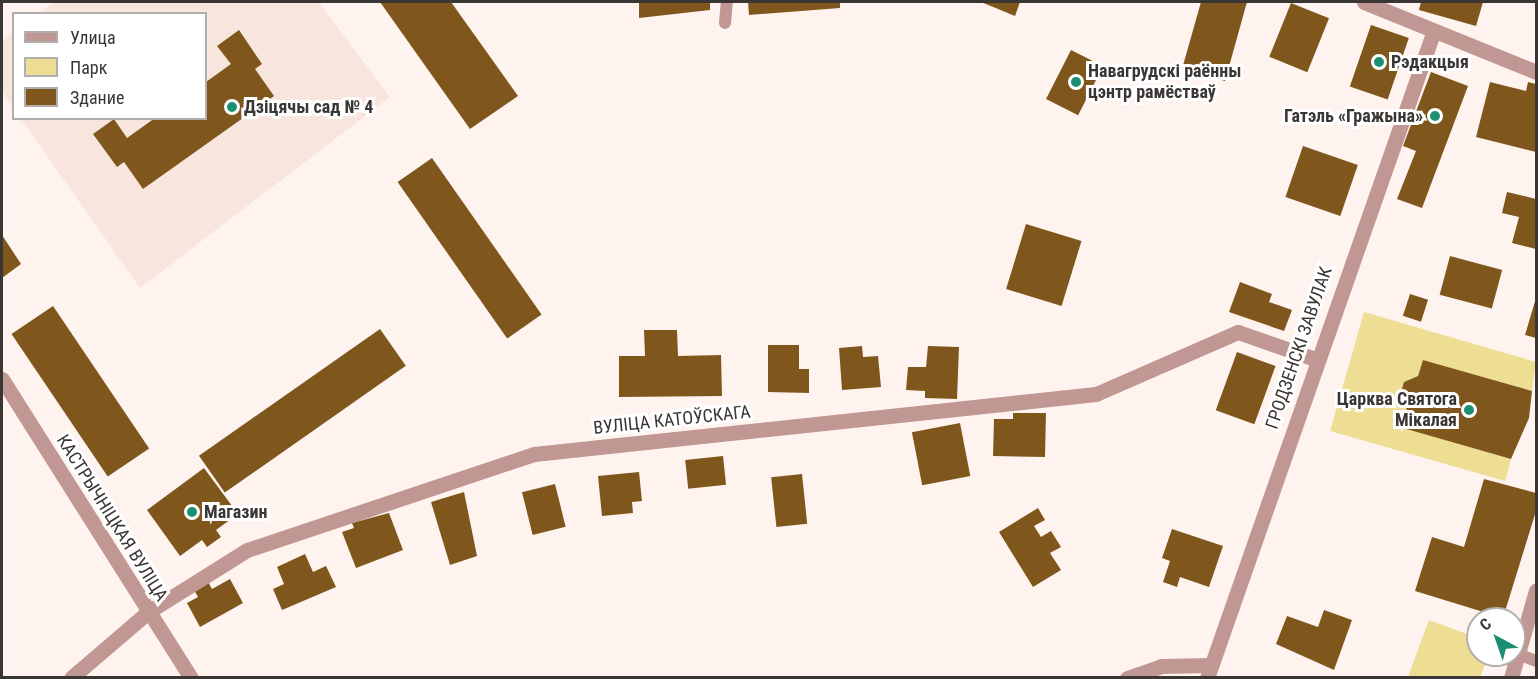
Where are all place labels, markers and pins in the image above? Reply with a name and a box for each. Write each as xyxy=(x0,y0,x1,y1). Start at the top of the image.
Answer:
place label: Рэдакцыя xyxy=(1391,51,1469,73)
marker: Рэдакцыя xyxy=(1372,55,1386,69)
place label: Навагрудскі раённы цэнтр рамёстваў xyxy=(1088,61,1241,104)
marker: Навагрудскі раённы цэнтр рамёстваў xyxy=(1069,75,1083,89)
place label: Дзіцячы сад № 4 xyxy=(244,96,373,118)
marker: Дзіцячы сад № 4 xyxy=(225,100,239,114)
place label: Гатэль «Гражына» xyxy=(1284,105,1423,127)
marker: Гатэль «Гражына» xyxy=(1428,109,1442,123)
place label: Царква Святога Мікалая xyxy=(1337,389,1457,432)
marker: Царква Святога Мікалая xyxy=(1462,403,1476,417)
place label: Магазин xyxy=(204,501,267,523)
marker: Магазин xyxy=(185,505,199,519)

